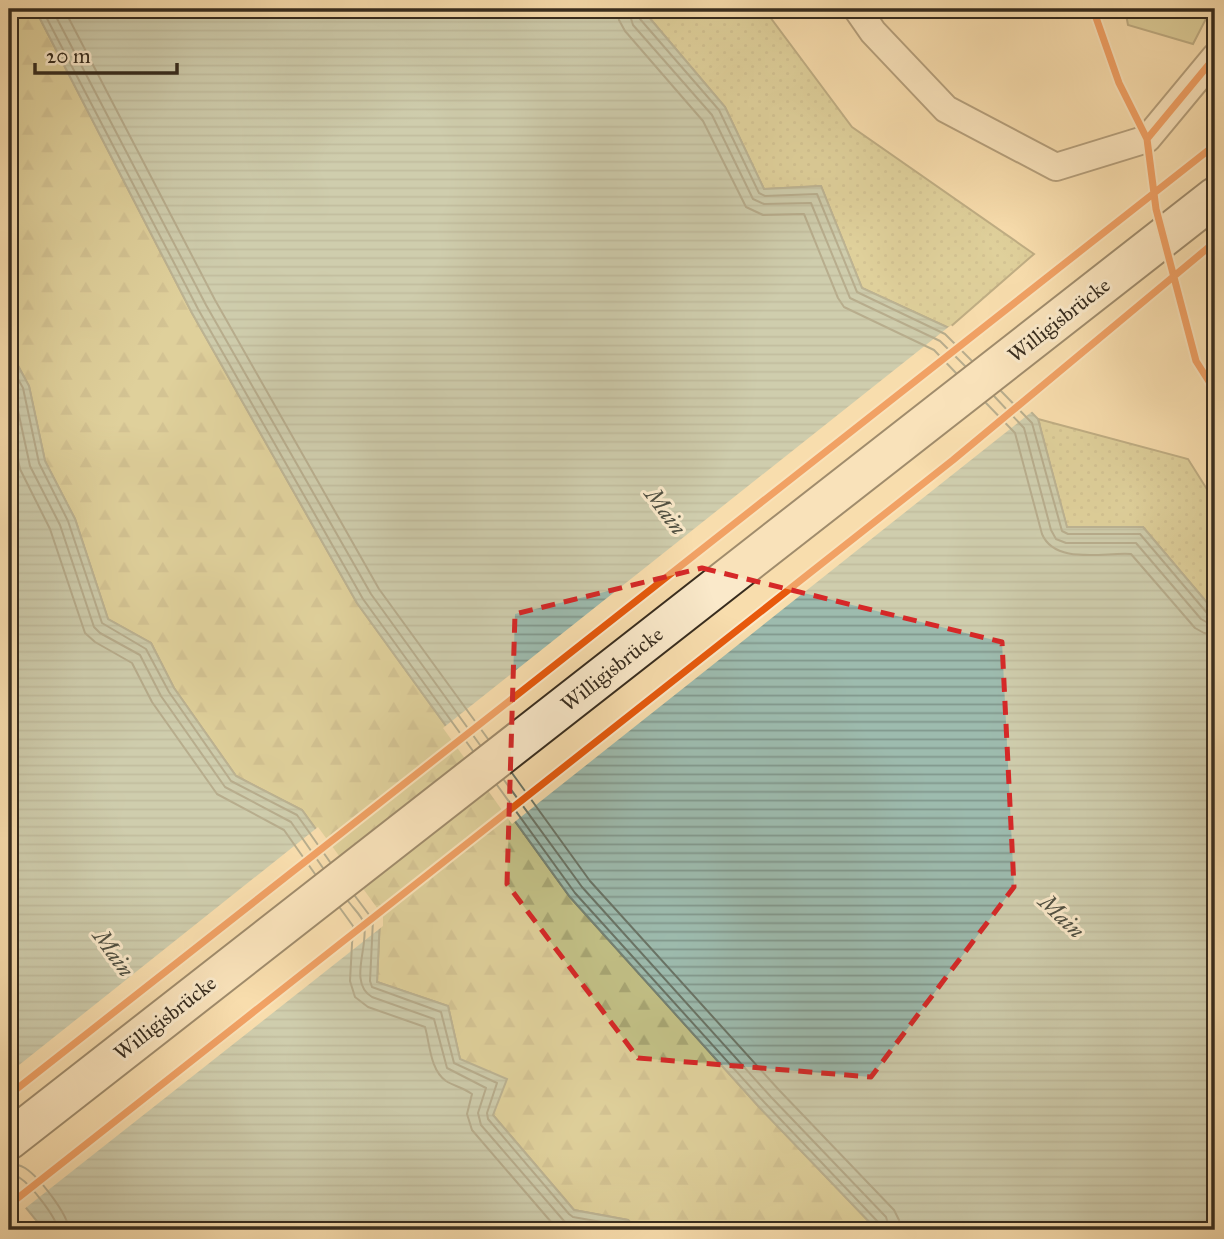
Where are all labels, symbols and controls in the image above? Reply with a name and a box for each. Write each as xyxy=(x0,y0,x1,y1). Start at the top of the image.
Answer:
scale bar xyxy=(35,32,177,76)
text: 20 m xyxy=(46,43,91,69)
street label: Willigisbrücke xyxy=(1003,272,1115,368)
water label: Main xyxy=(638,480,693,540)
street label: Willigisbrücke xyxy=(556,621,668,717)
water label: Main xyxy=(1032,886,1090,944)
water label: Main xyxy=(86,922,140,982)
street label: Willigisbrücke xyxy=(109,970,221,1066)

